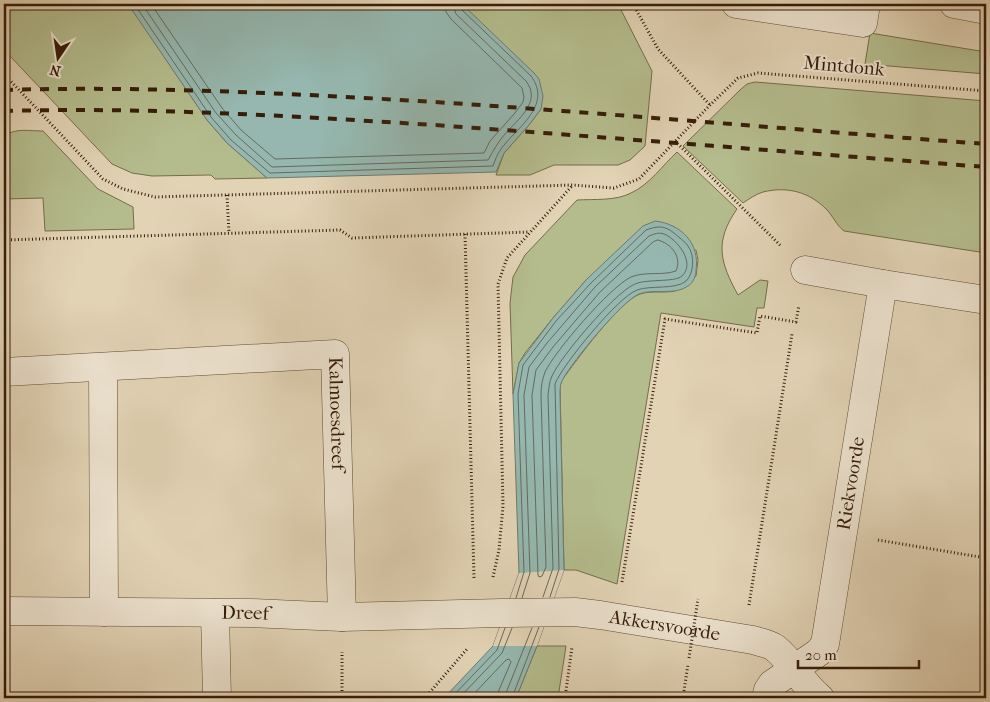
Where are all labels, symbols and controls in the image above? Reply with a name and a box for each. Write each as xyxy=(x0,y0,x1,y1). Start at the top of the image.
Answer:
north arrow xyxy=(32,32,82,82)
street label: Mintdonk xyxy=(803,51,886,81)
text: N xyxy=(48,61,62,80)
street label: Kalmoesdreef xyxy=(324,357,349,474)
street label: Riekvoorde xyxy=(833,435,869,532)
street label: Dreef xyxy=(221,602,273,625)
street label: Akkersvoorde xyxy=(607,606,722,645)
scale bar xyxy=(798,637,919,669)
text: 20 m xyxy=(805,646,837,664)

